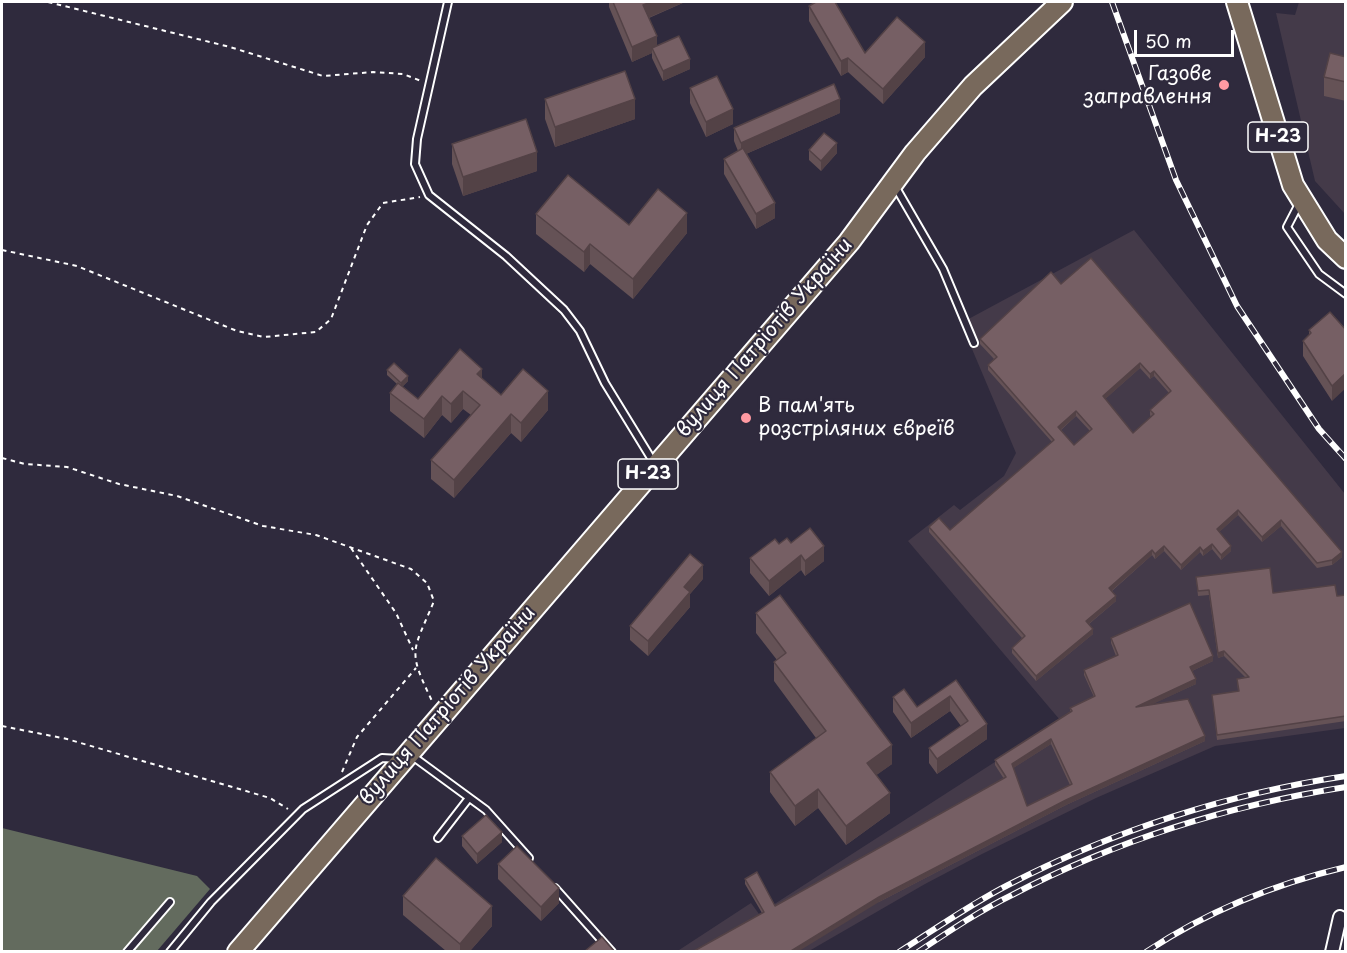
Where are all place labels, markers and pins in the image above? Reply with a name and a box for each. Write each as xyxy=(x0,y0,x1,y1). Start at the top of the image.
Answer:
place label: Газове заправлення xyxy=(1084,62,1212,109)
marker: Газове заправлення xyxy=(1217,78,1231,92)
place label: В пам'ять розстріляних євреїв xyxy=(758,394,955,441)
marker: В пам'ять розстріляних євреїв xyxy=(739,411,753,425)

